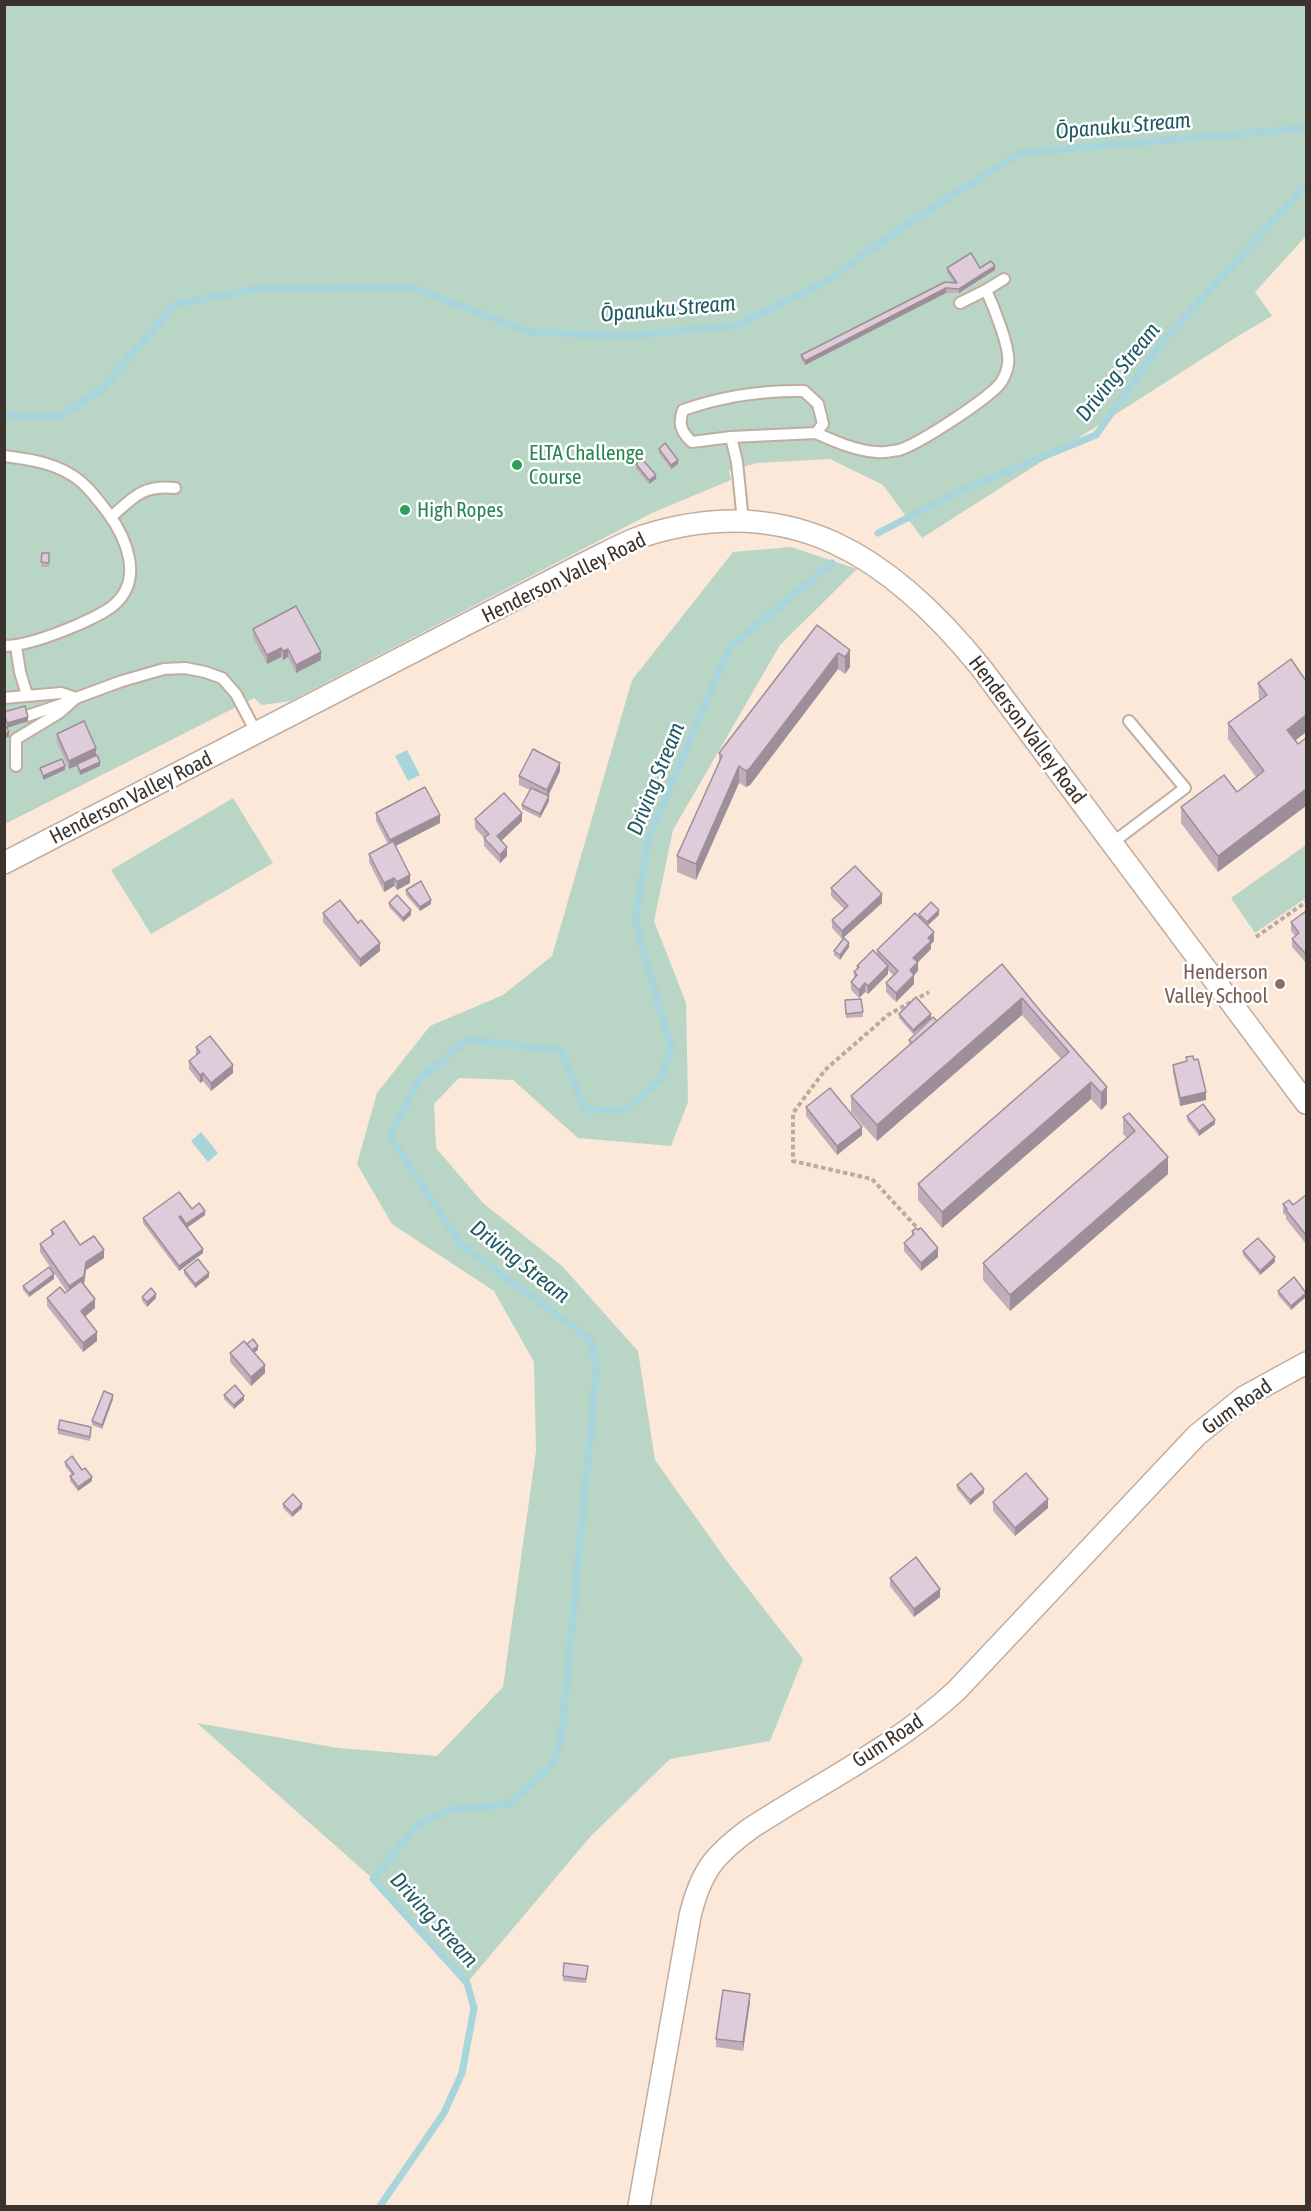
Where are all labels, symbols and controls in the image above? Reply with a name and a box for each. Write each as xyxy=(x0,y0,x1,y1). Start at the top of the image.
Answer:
water label: Ōpanuku Stream xyxy=(1055,107,1191,145)
water label: Ōpanuku Stream xyxy=(600,290,736,328)
water label: Driving Stream xyxy=(1070,317,1166,427)
place label: ELTA Challenge Course xyxy=(529,440,644,490)
marker: ELTA Challenge Course xyxy=(510,458,524,472)
place label: High Ropes xyxy=(417,497,503,523)
marker: High Ropes xyxy=(398,503,412,517)
street label: Henderson Valley Road xyxy=(478,527,650,629)
street label: Henderson Valley Road xyxy=(963,651,1091,809)
water label: Driving Stream xyxy=(621,719,691,839)
street label: Henderson Valley Road xyxy=(45,746,217,850)
place label: Henderson Valley School xyxy=(1165,959,1268,1009)
marker: Henderson Valley School xyxy=(1273,977,1287,991)
water label: Driving Stream xyxy=(465,1215,575,1309)
street label: Gum Road xyxy=(1197,1374,1277,1440)
street label: Gum Road xyxy=(848,1709,928,1773)
water label: Driving Stream xyxy=(384,1867,484,1973)

